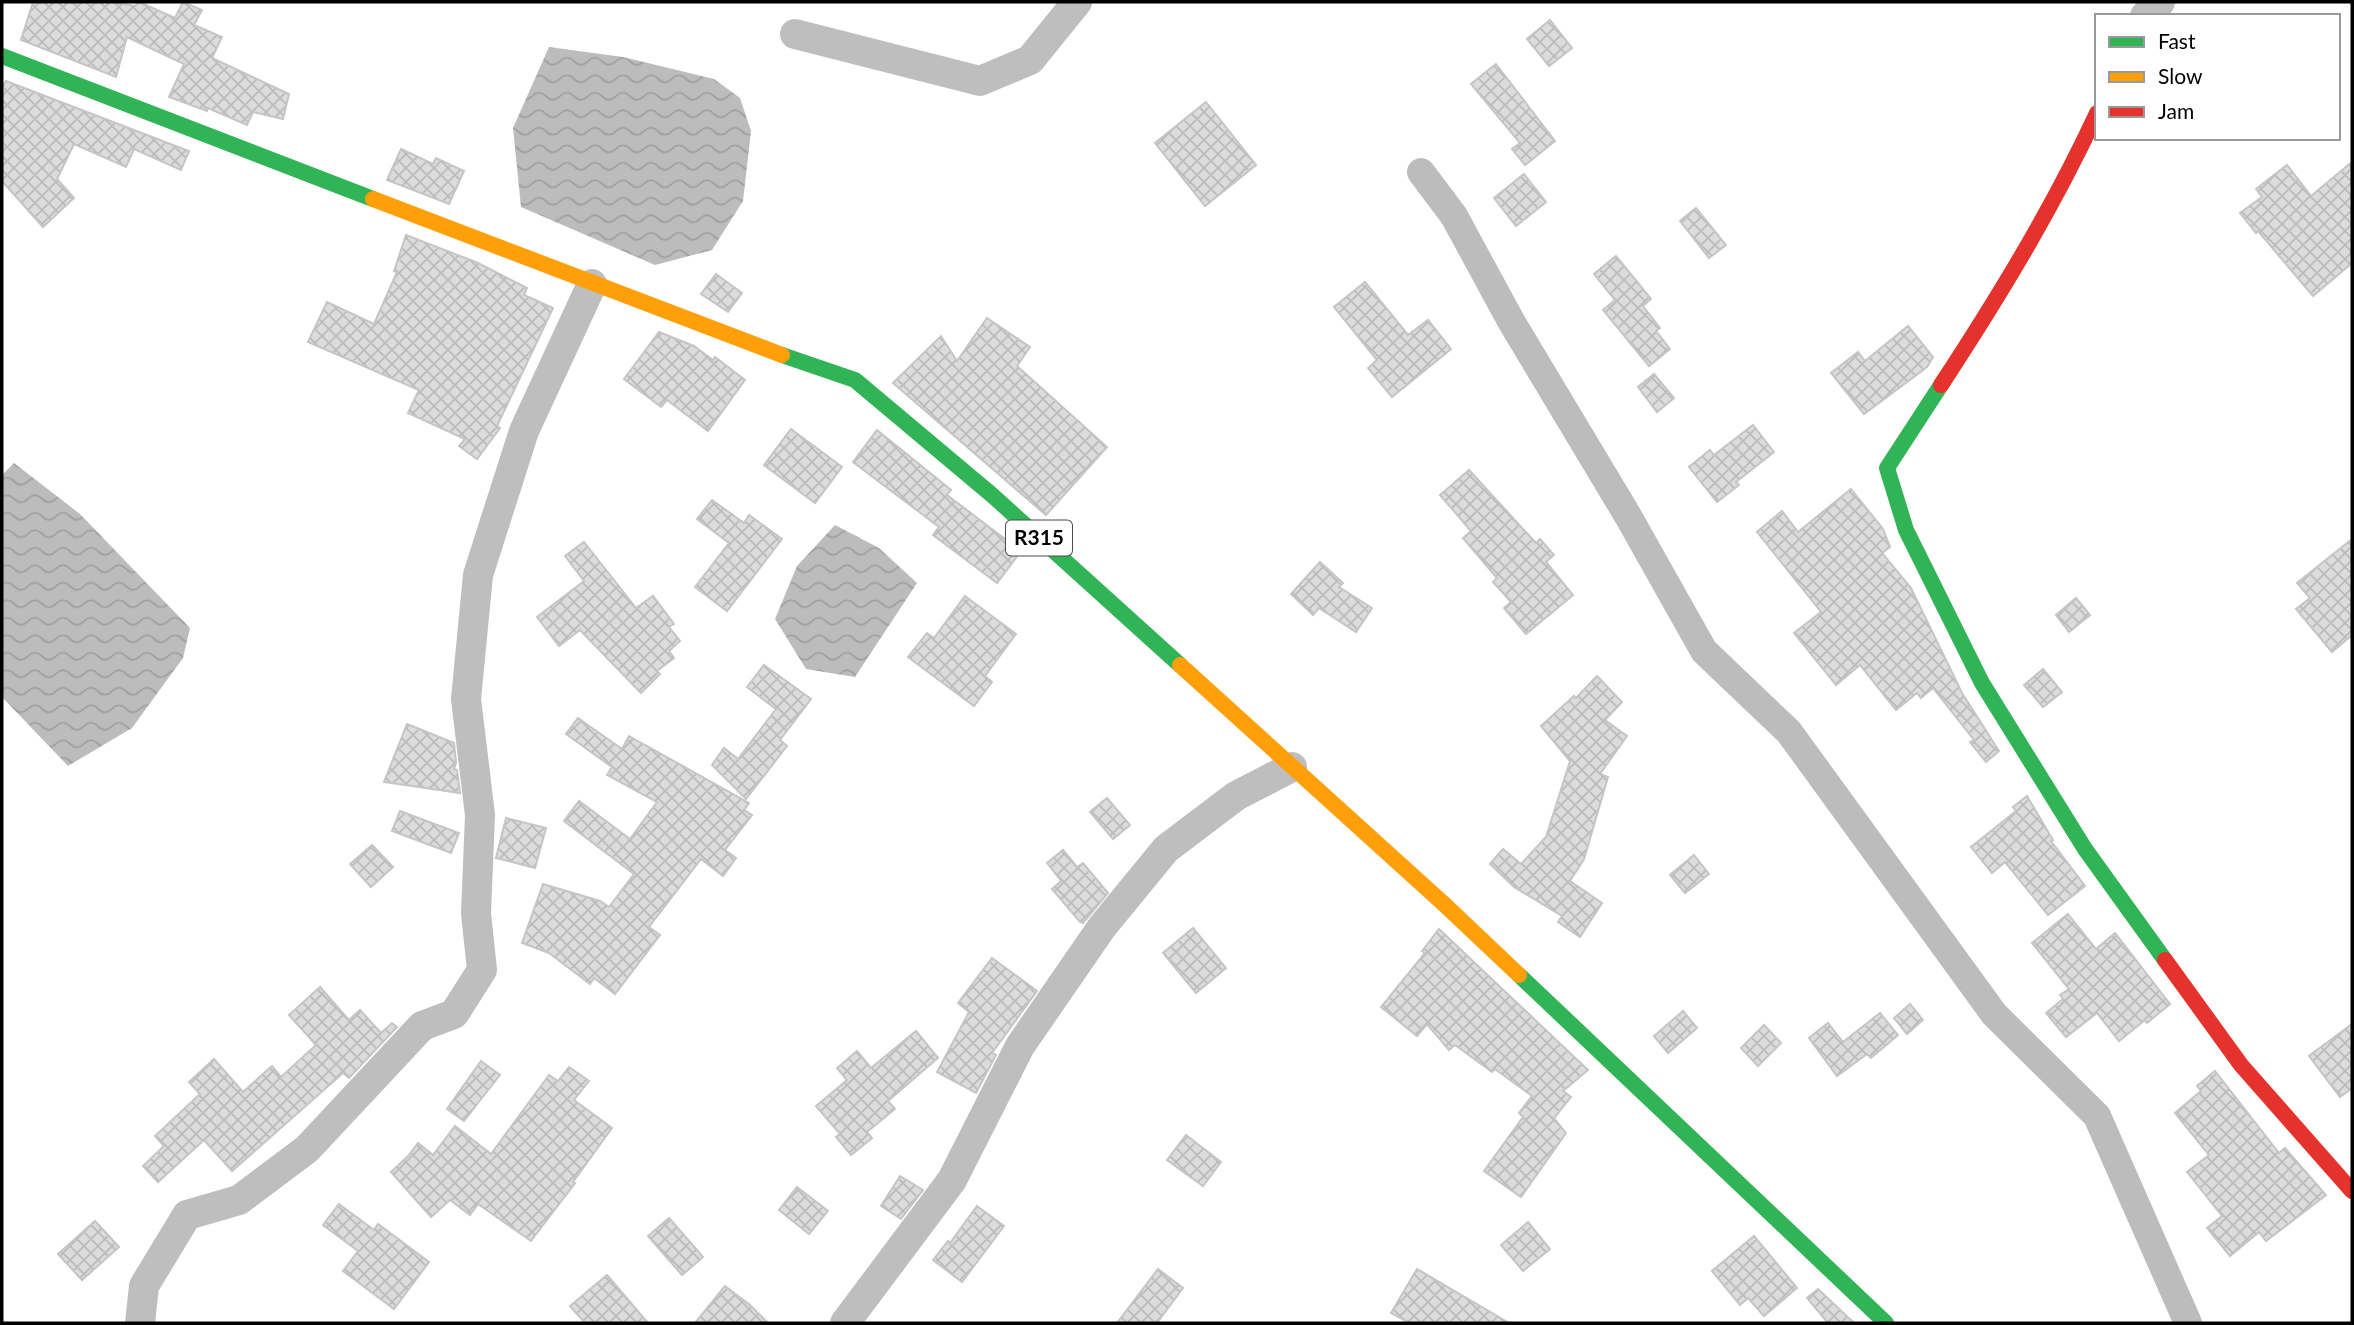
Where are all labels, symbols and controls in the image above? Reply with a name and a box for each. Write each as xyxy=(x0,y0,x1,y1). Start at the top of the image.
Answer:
legend xyxy=(2095,14,2340,140)
text: Fast xyxy=(2158,28,2196,53)
text: Slow xyxy=(2158,63,2203,88)
text: Jam xyxy=(2158,98,2194,123)
road number: R315 xyxy=(1006,520,1072,556)

